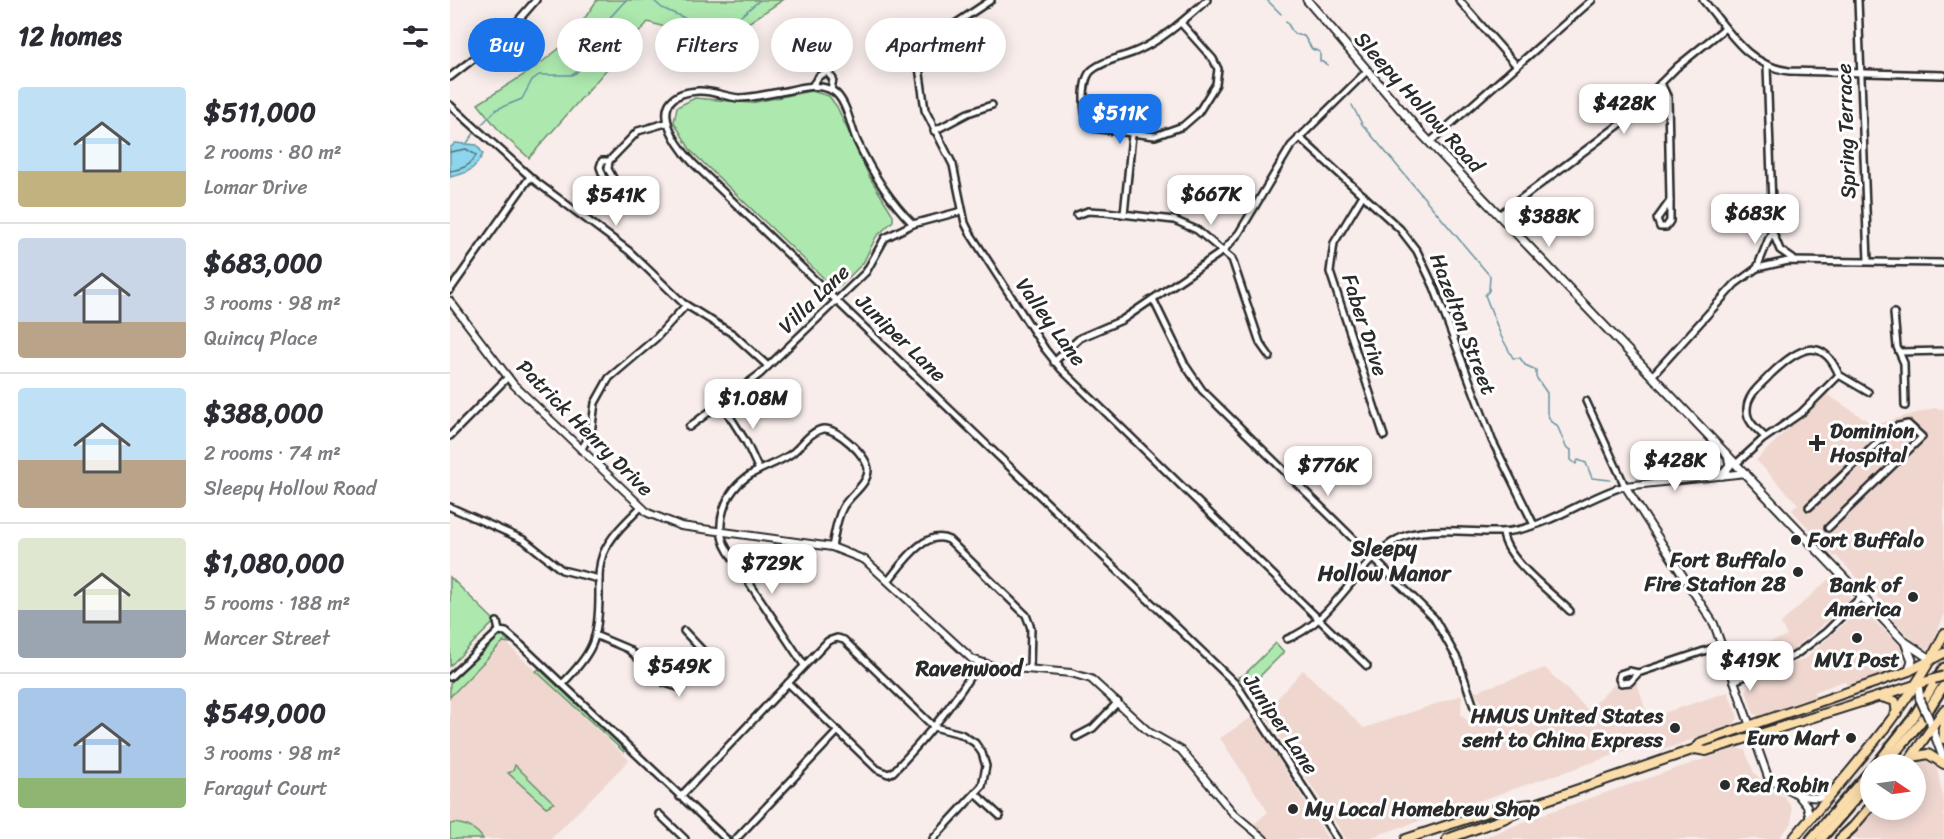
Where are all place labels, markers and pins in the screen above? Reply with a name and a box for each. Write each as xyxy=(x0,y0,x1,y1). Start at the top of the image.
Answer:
pin: $428K xyxy=(1582,84,1666,135)
pin: $511K xyxy=(1078,94,1162,145)
pin: $667K xyxy=(1169,175,1253,226)
pin: $541K xyxy=(574,176,658,227)
pin: $683K xyxy=(1713,194,1797,245)
pin: $388K xyxy=(1507,197,1591,248)
pin: $1.08M xyxy=(704,379,802,430)
place label: Dominion Hospital xyxy=(1829,412,1915,474)
marker: Dominion Hospital xyxy=(1808,434,1826,452)
pin: $428K xyxy=(1633,441,1717,492)
pin: $776K xyxy=(1286,446,1370,497)
place label: Fort Buffalo xyxy=(1807,521,1924,559)
marker: Fort Buffalo xyxy=(1789,533,1803,547)
place label: Fort Buffalo Fire Station 28 xyxy=(1644,541,1786,603)
pin: $729K xyxy=(730,544,814,595)
marker: Fort Buffalo Fire Station 28 xyxy=(1791,565,1805,579)
place label: Bank of America xyxy=(1824,566,1904,628)
marker: Bank of America xyxy=(1906,590,1920,604)
marker: MVI Post xyxy=(1850,631,1864,645)
pin: $419K xyxy=(1708,641,1792,692)
place label: MVI Post xyxy=(1814,641,1900,679)
pin: $549K xyxy=(637,647,721,698)
place label: HMUS United States sent to China Express xyxy=(1461,697,1663,759)
place label: Euro Mart xyxy=(1747,719,1841,757)
marker: HMUS United States sent to China Express xyxy=(1668,721,1682,735)
marker: Euro Mart xyxy=(1844,731,1858,745)
place label: Red Robin xyxy=(1736,766,1829,804)
marker: Red Robin xyxy=(1718,778,1732,792)
place label: My Local Homebrew Shop xyxy=(1304,790,1540,828)
marker: My Local Homebrew Shop xyxy=(1286,802,1300,816)

